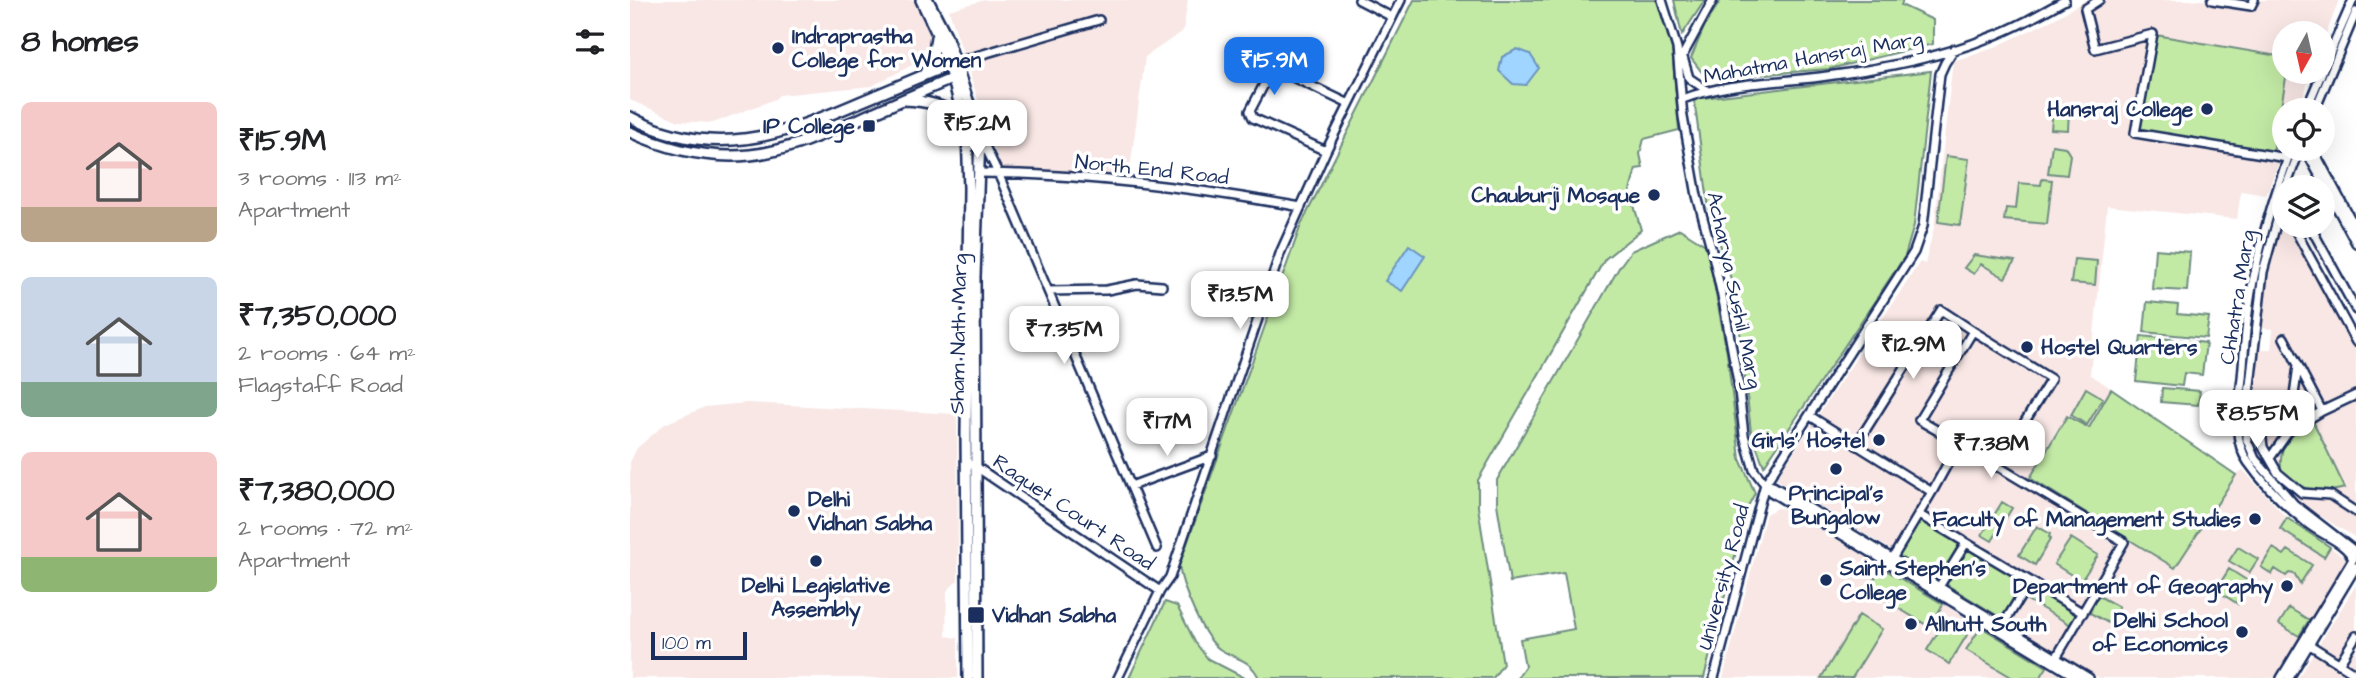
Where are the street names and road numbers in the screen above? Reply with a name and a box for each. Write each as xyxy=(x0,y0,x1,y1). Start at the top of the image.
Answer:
street label: Mahatma Hansraj Marg xyxy=(1701,24,1926,93)
street label: North End Road xyxy=(1074,147,1230,192)
street label: Acharya Sushil Marg xyxy=(1698,189,1770,392)
street label: Chhatra Marg xyxy=(2213,227,2264,367)
street label: Sham Nath Marg xyxy=(943,253,976,415)
street label: Raquet Court Road xyxy=(987,447,1161,578)
street label: University Road xyxy=(1690,501,1759,654)

